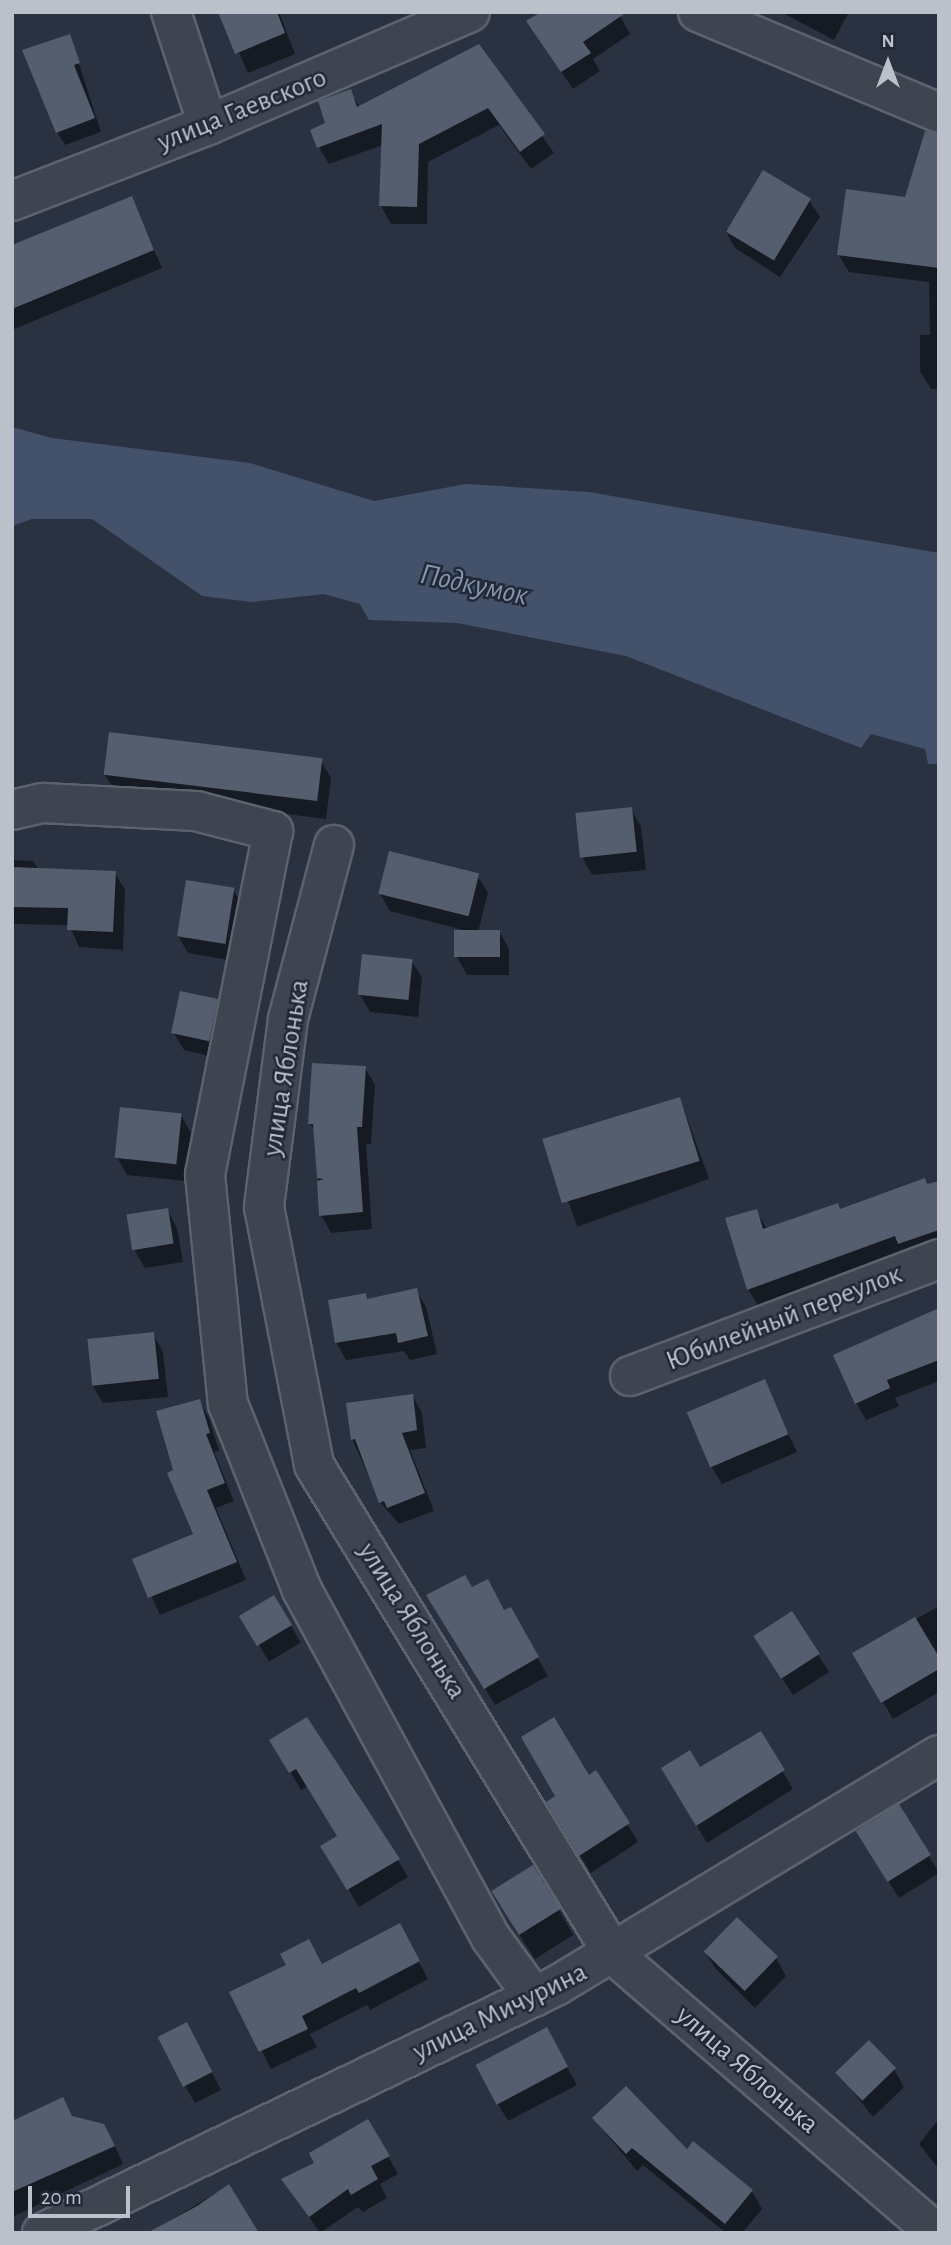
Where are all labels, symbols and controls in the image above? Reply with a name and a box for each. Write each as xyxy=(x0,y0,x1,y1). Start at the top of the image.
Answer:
north arrow xyxy=(853,28,923,98)
text: N xyxy=(881,32,895,51)
street label: улица Гаевского xyxy=(153,61,331,159)
water label: Подкумок xyxy=(417,556,531,614)
street label: улица Яблонька xyxy=(255,977,317,1159)
street label: Юбилейный переулок xyxy=(661,1258,907,1378)
street label: улица Яблонька xyxy=(351,1536,473,1706)
street label: улица Мичурина xyxy=(407,1955,593,2069)
street label: улица Яблонька xyxy=(669,1999,825,2141)
scale bar xyxy=(32,2172,133,2216)
text: 20 m xyxy=(41,2187,82,2208)

